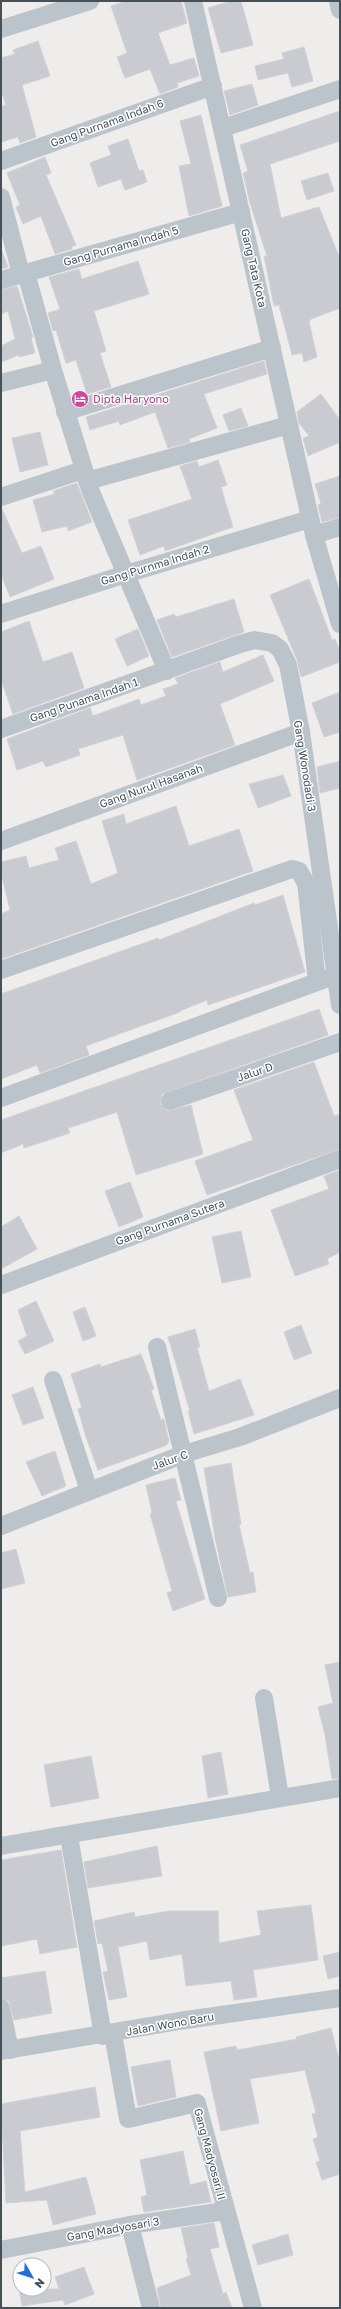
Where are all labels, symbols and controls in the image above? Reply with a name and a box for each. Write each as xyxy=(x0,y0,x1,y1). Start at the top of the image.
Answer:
street label: Gang Purnama Indah 6 xyxy=(48,96,165,149)
street label: Gang Purnama Indah 5 xyxy=(62,223,180,268)
street label: Gang Tata Kota xyxy=(239,227,270,308)
hotel icon: Dipta Haryono xyxy=(70,389,90,409)
place label: Dipta Haryono xyxy=(93,392,169,405)
street label: Gang Purnma Indah 2 xyxy=(99,542,211,587)
street label: Gang Punama Indah 1 xyxy=(28,675,140,724)
street label: Gang Wonodadi 3 xyxy=(292,719,319,812)
street label: Gang Nurul Hasanah xyxy=(97,761,204,810)
street label: Jalur D xyxy=(235,1059,275,1084)
street label: Gang Purnama Sutera xyxy=(114,1196,226,1247)
street label: Jalur C xyxy=(150,1447,189,1472)
street label: Jalan Wono Baru xyxy=(125,2009,215,2038)
street label: Gang Madyosari II xyxy=(192,2107,229,2201)
street label: Gang Madyosari 3 xyxy=(66,2214,160,2243)
north arrow xyxy=(12,2257,52,2297)
text: N xyxy=(32,2276,48,2291)

